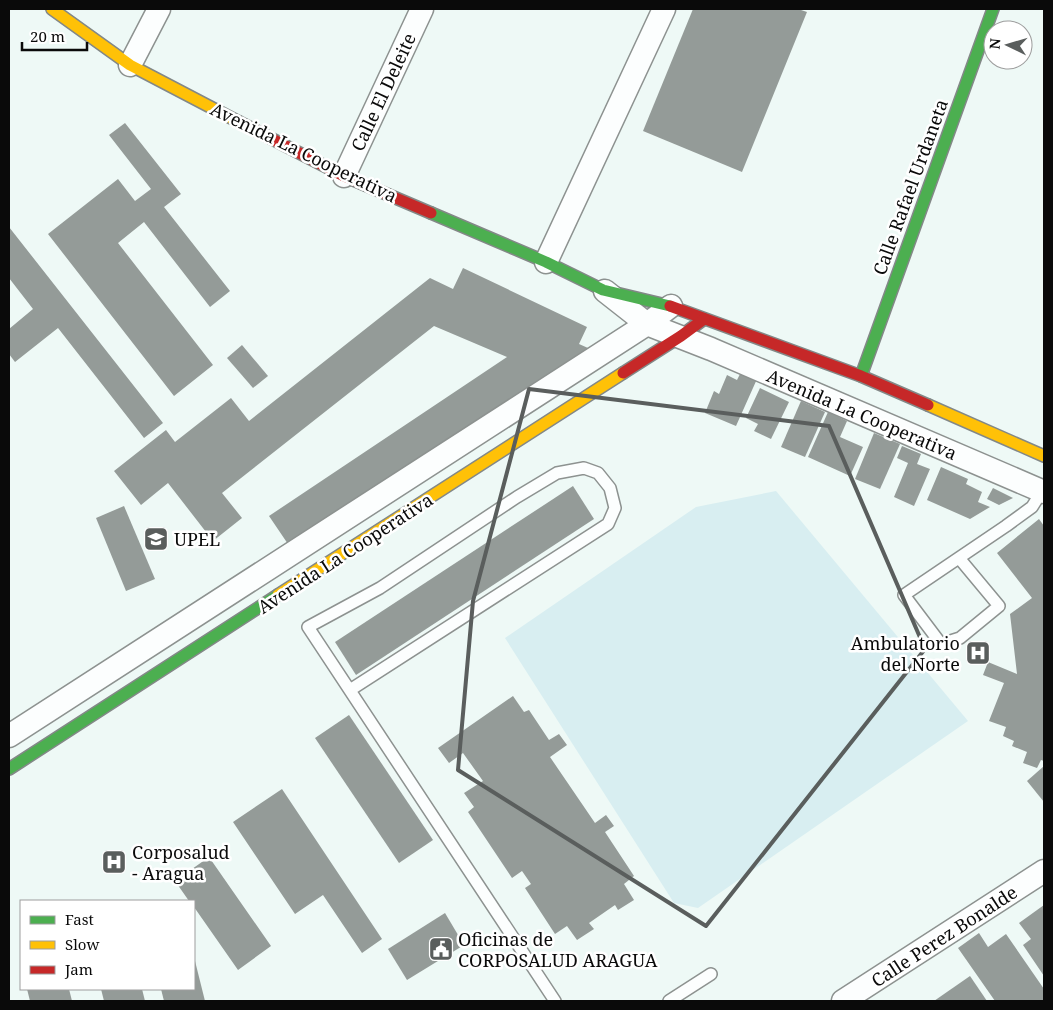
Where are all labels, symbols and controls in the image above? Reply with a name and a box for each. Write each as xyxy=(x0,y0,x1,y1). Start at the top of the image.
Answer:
scale bar xyxy=(22,20,88,52)
north arrow xyxy=(983,20,1033,70)
text: 20 m xyxy=(30,26,65,46)
street label: Calle El Deleite xyxy=(345,29,421,155)
text: N xyxy=(985,37,1004,50)
street label: Avenida La Cooperativa xyxy=(207,96,401,208)
street label: Calle Rafael Urdaneta xyxy=(867,96,953,278)
street label: Avenida La Cooperativa xyxy=(763,363,961,465)
street label: Avenida La Cooperativa xyxy=(253,487,437,619)
school or university icon: UPEL xyxy=(143,526,169,552)
place label: UPEL xyxy=(174,527,220,551)
place label: Ambulatorio del Norte xyxy=(851,631,960,676)
hospital icon: Ambulatorio del Norte xyxy=(965,640,991,666)
place label: Corposalud - Aragua xyxy=(132,840,230,885)
hospital icon: Corposalud - Aragua xyxy=(101,849,127,875)
street label: Calle Perez Bonalde xyxy=(866,880,1022,992)
legend xyxy=(20,900,195,990)
text: Fast xyxy=(65,909,94,929)
place label: Oficinas de CORPOSALUD ARAGUA xyxy=(458,927,658,972)
text: Slow xyxy=(65,934,99,954)
public building icon: Oficinas de CORPOSALUD ARAGUA xyxy=(428,936,454,962)
text: Jam xyxy=(64,959,93,979)

